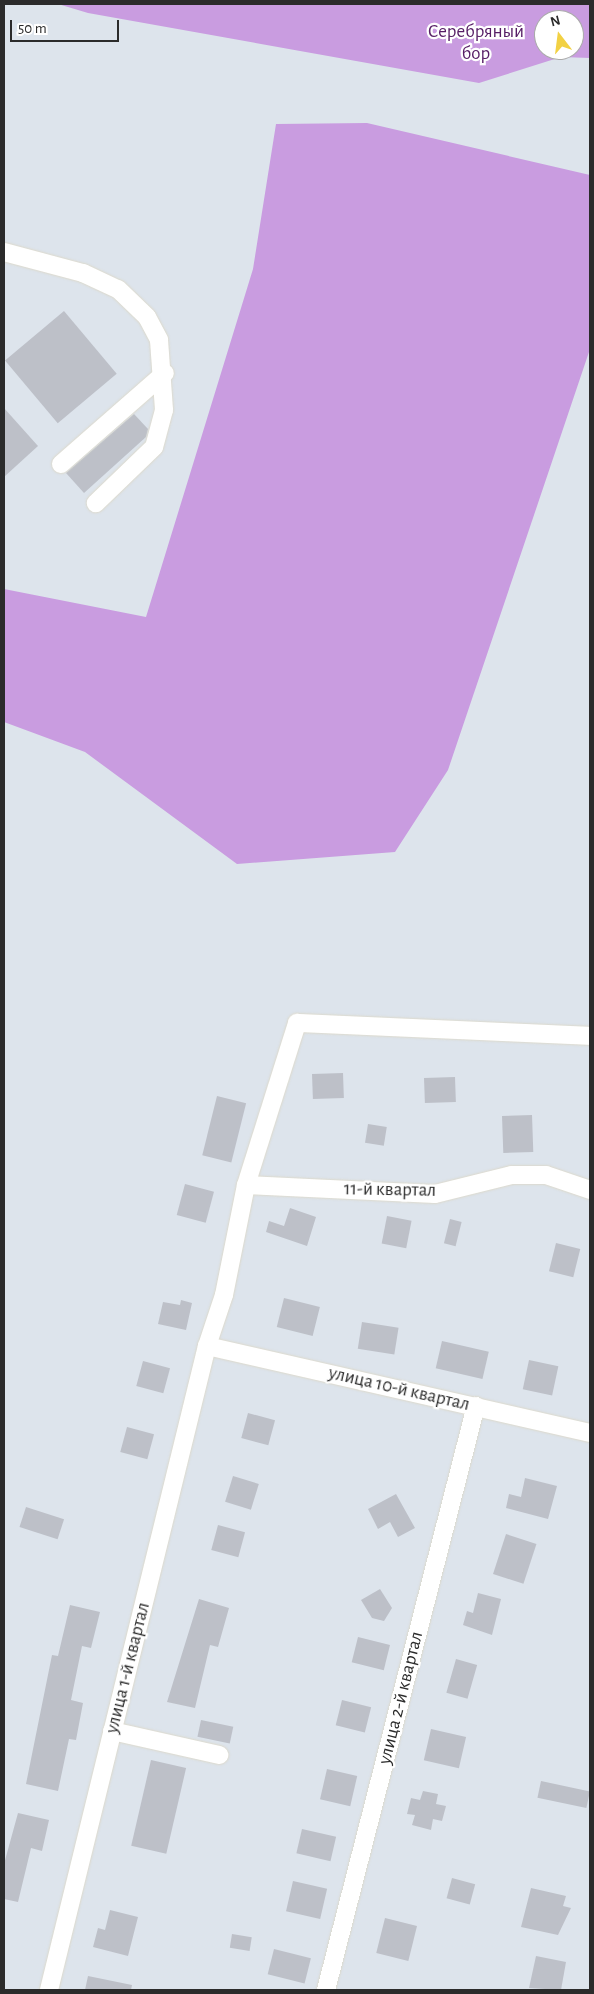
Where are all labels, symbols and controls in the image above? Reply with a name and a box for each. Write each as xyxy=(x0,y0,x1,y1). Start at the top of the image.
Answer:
scale bar xyxy=(12,10,121,42)
north arrow xyxy=(534,10,584,60)
text: N xyxy=(549,13,562,30)
text: 50 m xyxy=(18,21,47,36)
park label: Серебряный бор xyxy=(428,21,524,65)
street label: 11-й квартал xyxy=(344,1178,436,1202)
street label: улица 10-й квартал xyxy=(326,1362,472,1416)
street label: улица 1-й квартал xyxy=(101,1600,155,1736)
street label: улица 2-й квартал xyxy=(373,1629,429,1767)

